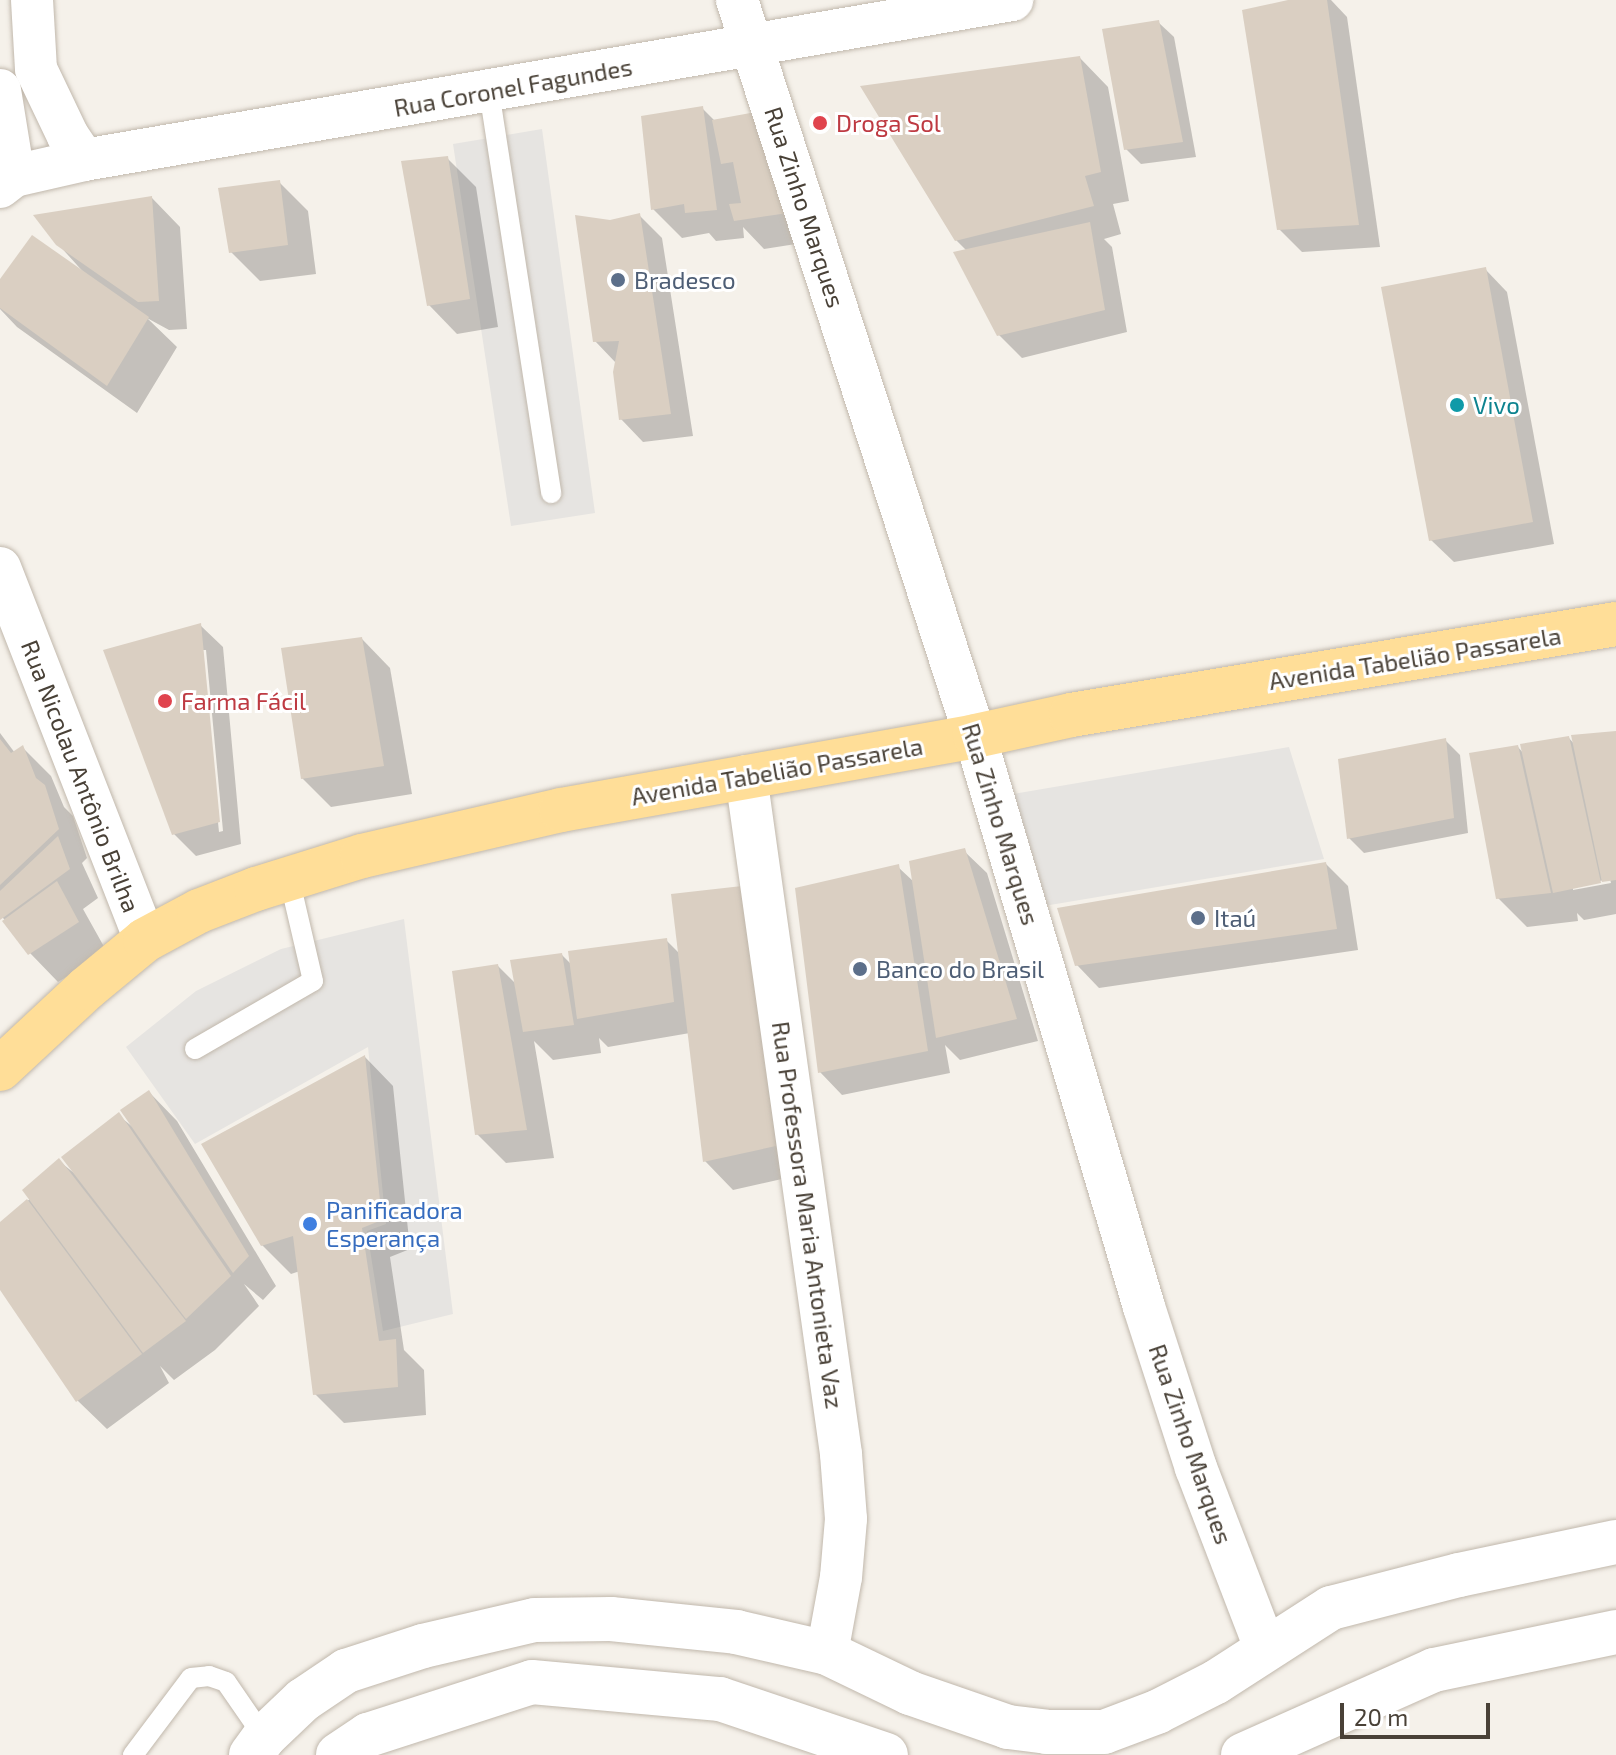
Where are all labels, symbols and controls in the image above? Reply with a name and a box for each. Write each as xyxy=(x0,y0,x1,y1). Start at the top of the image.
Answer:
street label: Rua Coronel Fagundes xyxy=(391,52,635,122)
street label: Rua Zinho Marques xyxy=(759,103,851,311)
place label: Droga Sol xyxy=(836,109,941,137)
marker: Droga Sol xyxy=(811,114,829,132)
place label: Bradesco xyxy=(634,266,736,294)
marker: Bradesco xyxy=(609,271,627,289)
place label: Vivo xyxy=(1473,391,1520,419)
marker: Vivo xyxy=(1448,396,1466,414)
street label: Avenida Tabelião Passarela xyxy=(1267,621,1563,695)
street label: Rua Nicolau Antônio Brilha xyxy=(16,636,146,916)
place label: Farma Fácil xyxy=(181,687,306,715)
marker: Farma Fácil xyxy=(156,692,174,710)
street label: Rua Zinho Marques xyxy=(957,720,1045,928)
street label: Avenida Tabelião Passarela xyxy=(629,731,925,811)
place label: Itaú xyxy=(1214,904,1256,932)
marker: Itaú xyxy=(1189,909,1207,927)
place label: Banco do Brasil xyxy=(876,955,1044,983)
marker: Banco do Brasil xyxy=(851,960,869,978)
street label: Rua Professora Maria Antonieta Vaz xyxy=(766,1019,850,1411)
place label: Panificadora Esperança xyxy=(326,1196,463,1252)
marker: Panificadora Esperança xyxy=(301,1215,319,1233)
street label: Rua Zinho Marques xyxy=(1143,1340,1239,1548)
scale bar xyxy=(1344,1687,1494,1737)
text: 20 m xyxy=(1354,1702,1408,1731)

